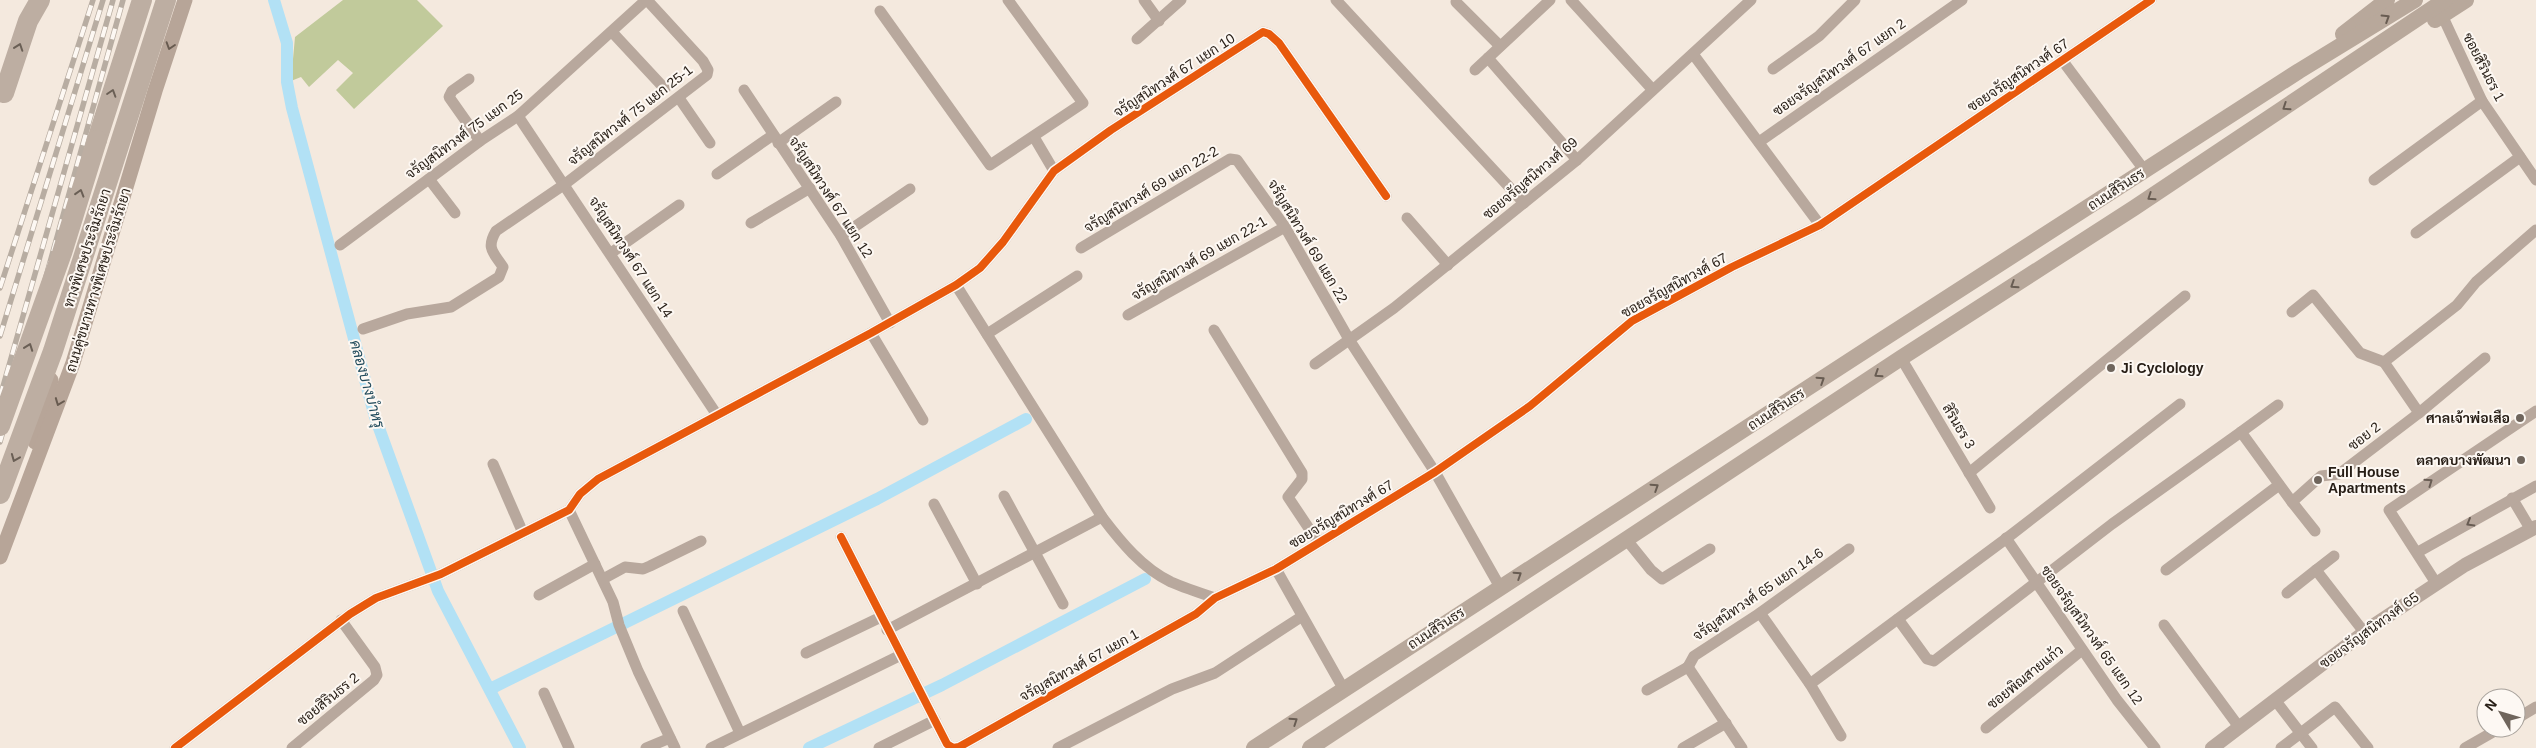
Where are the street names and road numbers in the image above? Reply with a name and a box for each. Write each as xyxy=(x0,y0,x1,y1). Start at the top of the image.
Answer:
street label: ซอยจรัญสนิทวงศ์ 67 แยก 2 xyxy=(1769,14,1909,120)
street label: จรัญสนิทวงศ์ 67 แยก 10 xyxy=(1110,29,1238,121)
street label: ซอยสิรินธร 1 xyxy=(2460,30,2508,104)
street label: ซอยจรัญสนิทวงศ์ 67 xyxy=(1964,34,2072,116)
street label: จรัญสนิทวงศ์ 75 แยก 25-1 xyxy=(564,60,696,169)
street label: จรัญสนิทวงศ์ 75 แยก 25 xyxy=(402,85,527,183)
street label: จรัญสนิทวงศ์ 67 แยก 12 xyxy=(785,133,877,261)
street label: ซอยจรัญสนิทวงศ์ 69 xyxy=(1479,133,1581,223)
street label: จรัญสนิทวงศ์ 69 แยก 22-2 xyxy=(1080,142,1222,236)
street label: ถนนสิรินธร xyxy=(2085,165,2147,213)
street label: จรัญสนิทวงศ์ 69 แยก 22 xyxy=(1264,176,1352,306)
street label: ทางพิเศษประจิมรัถยา xyxy=(60,186,114,310)
street label: ถนนคู่ขนานทางพิเศษประจิมรัถยา xyxy=(62,186,136,375)
street label: จรัญสนิทวงศ์ 67 แยก 14 xyxy=(585,193,677,321)
street label: จรัญสนิทวงศ์ 69 แยก 22-1 xyxy=(1128,212,1270,304)
street label: ซอยจรัญสนิทวงศ์ 67 xyxy=(1618,248,1730,322)
street label: ถนนสิรินธร xyxy=(1745,385,1807,433)
street label: สิรินธร 3 xyxy=(1939,401,1979,452)
street label: ซอย 2 xyxy=(2345,418,2383,454)
street label: ซอยจรัญสนิทวงศ์ 67 xyxy=(1285,476,1397,552)
street label: จรัญสนิทวงศ์ 65 แยก 14-6 xyxy=(1689,543,1827,644)
street label: ซอยจรัญสนิทวงศ์ 65 แยก 12 xyxy=(2037,562,2147,708)
street label: ซอยจรัญสนิทวงศ์ 65 xyxy=(2316,588,2422,672)
street label: ถนนสิรินธร xyxy=(1405,604,1467,652)
street label: จรัญสนิทวงศ์ 67 แยก 1 xyxy=(1016,625,1142,705)
street label: ซอยพิณสายแก้ว xyxy=(1983,641,2066,712)
street label: ซอยสิรินธร 2 xyxy=(294,669,362,729)

